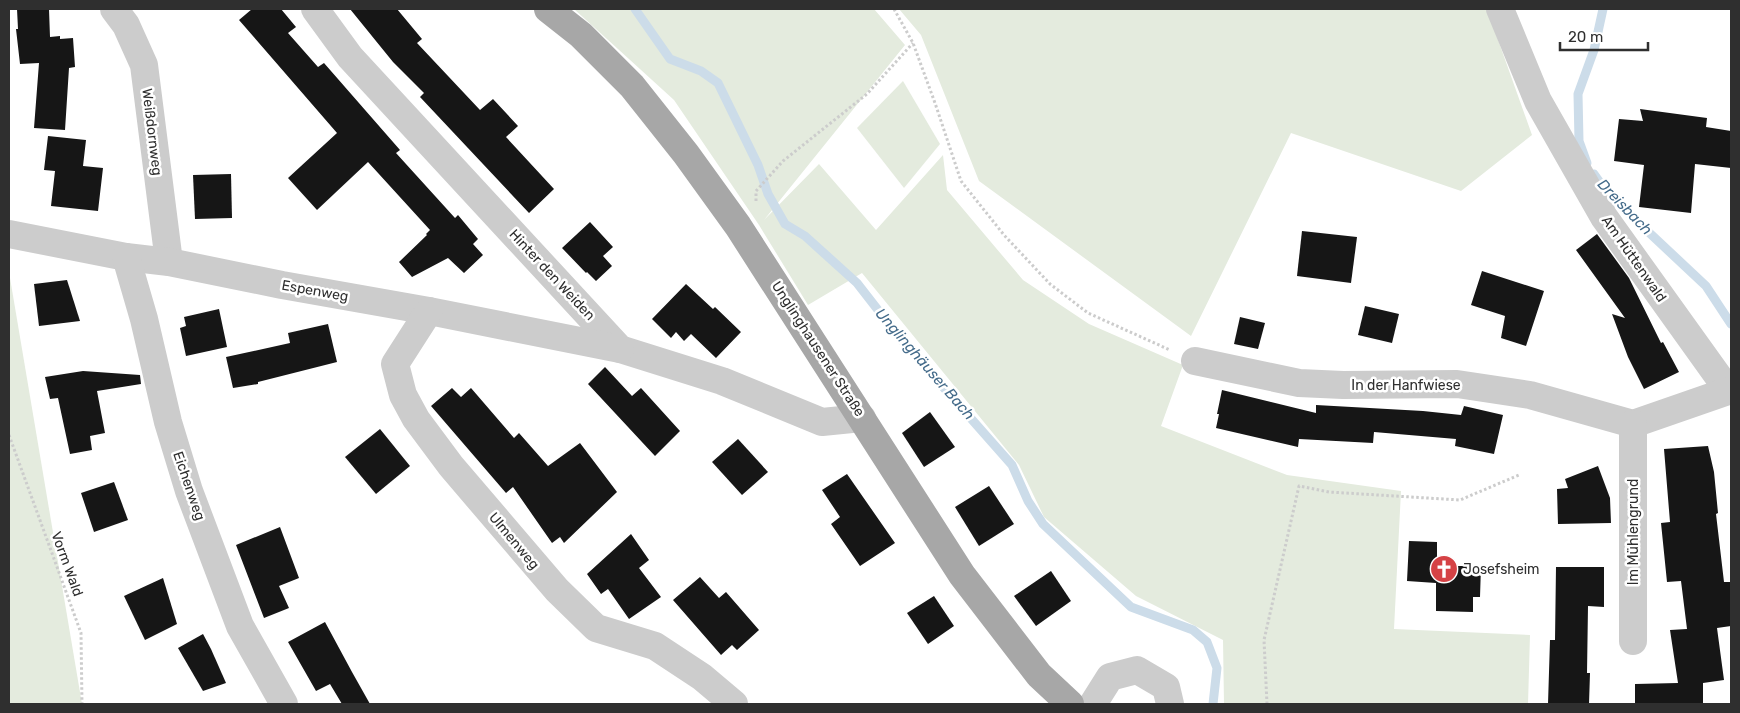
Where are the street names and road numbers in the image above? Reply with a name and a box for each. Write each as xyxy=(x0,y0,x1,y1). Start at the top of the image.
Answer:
street label: Weißdornweg xyxy=(138,87,166,177)
street label: Am Hüttenwald xyxy=(1598,213,1670,305)
street label: Hinter den Weiden xyxy=(505,226,599,324)
street label: Espenweg xyxy=(280,277,350,305)
street label: Unglinghausener Straße xyxy=(768,278,868,420)
street label: In der Hanfwiese xyxy=(1351,377,1461,394)
street label: Eichenweg xyxy=(169,449,209,523)
street label: Im Mühlengrund xyxy=(1625,479,1642,585)
street label: Ulmenweg xyxy=(485,509,543,573)
street label: Vorm Wald xyxy=(47,529,87,599)

